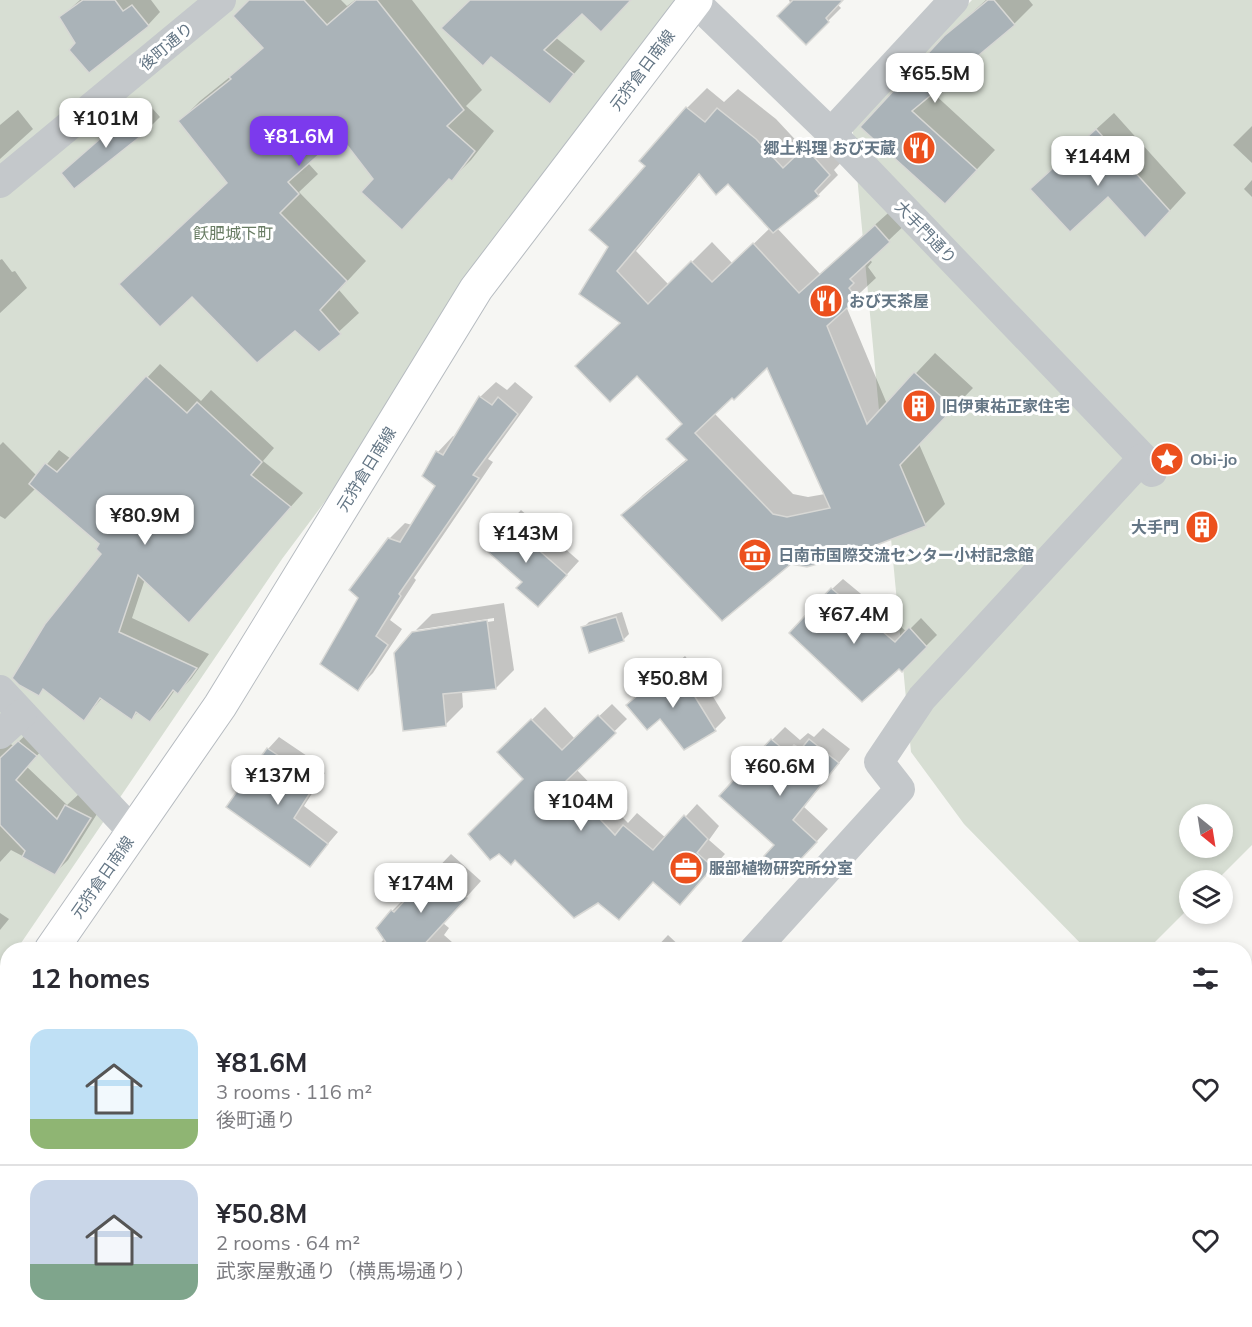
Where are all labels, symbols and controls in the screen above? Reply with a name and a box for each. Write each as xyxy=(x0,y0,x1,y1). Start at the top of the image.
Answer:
street label: 後町通り xyxy=(135,18,197,74)
street label: 元狩倉日南線 xyxy=(605,26,679,114)
pin: ¥65.5M xyxy=(886,53,984,104)
text: ¥65.5M xyxy=(900,60,970,85)
pin: ¥101M xyxy=(64,98,148,149)
text: ¥101M xyxy=(73,105,139,130)
pin: ¥81.6M xyxy=(250,116,348,167)
text: ¥81.6M xyxy=(264,123,334,148)
restaurant icon: 郷土料理 おび天蔵 xyxy=(901,130,937,166)
pin: ¥144M xyxy=(1056,136,1140,187)
place label: 郷土料理 おび天蔵 xyxy=(764,138,896,158)
text: ¥144M xyxy=(1065,143,1131,168)
street label: 大手門通り xyxy=(891,196,961,268)
park label: 飫肥城下町 xyxy=(193,223,273,243)
restaurant icon: おび天茶屋 xyxy=(808,283,844,319)
place label: おび天茶屋 xyxy=(849,291,929,311)
building icon: 旧伊東祐正家住宅 xyxy=(901,388,937,424)
place label: 旧伊東祐正家住宅 xyxy=(942,396,1070,416)
street label: 元狩倉日南線 xyxy=(332,423,400,515)
place icon: Obi-jo xyxy=(1149,441,1185,477)
place label: Obi-jo xyxy=(1190,449,1237,469)
pin: ¥80.9M xyxy=(96,495,194,546)
text: ¥80.9M xyxy=(110,502,180,527)
building icon: 大手門 xyxy=(1184,509,1220,545)
pin: ¥143M xyxy=(484,513,568,564)
place label: 大手門 xyxy=(1131,517,1179,537)
text: ¥143M xyxy=(493,520,559,545)
museum icon: 日南市国際交流センター小村記念館 xyxy=(737,537,773,573)
place label: 日南市国際交流センター小村記念館 xyxy=(778,545,1034,565)
pin: ¥67.4M xyxy=(805,594,903,645)
text: ¥67.4M xyxy=(819,601,889,626)
pin: ¥50.8M xyxy=(624,658,722,709)
text: ¥50.8M xyxy=(638,665,708,690)
pin: ¥60.6M xyxy=(731,746,829,797)
text: ¥60.6M xyxy=(745,753,815,778)
pin: ¥137M xyxy=(236,755,320,806)
text: ¥137M xyxy=(245,762,311,787)
pin: ¥104M xyxy=(539,781,623,832)
text: ¥104M xyxy=(548,788,614,813)
north arrow xyxy=(1179,804,1233,858)
map controls xyxy=(1179,804,1233,924)
street label: 元狩倉日南線 xyxy=(66,832,138,922)
office icon: 服部植物研究所分室 xyxy=(668,850,704,886)
place label: 服部植物研究所分室 xyxy=(709,858,853,878)
pin: ¥174M xyxy=(379,863,463,914)
text: ¥174M xyxy=(388,870,454,895)
button: layers xyxy=(1179,870,1233,924)
text: 12 homes xyxy=(30,962,150,995)
icon: filters xyxy=(1189,962,1222,995)
text: ¥81.6M xyxy=(216,1046,307,1079)
icon: home xyxy=(78,1053,150,1125)
icon: heart xyxy=(1189,1073,1222,1106)
text: 3 rooms · 116 m² xyxy=(216,1079,372,1104)
text: 後町通り xyxy=(216,1107,296,1132)
text: ¥50.8M xyxy=(216,1197,307,1230)
icon: home xyxy=(78,1204,150,1276)
icon: heart xyxy=(1189,1224,1222,1257)
text: 2 rooms · 64 m² xyxy=(216,1230,360,1255)
text: 武家屋敷通り（横馬場通り） xyxy=(216,1258,476,1283)

